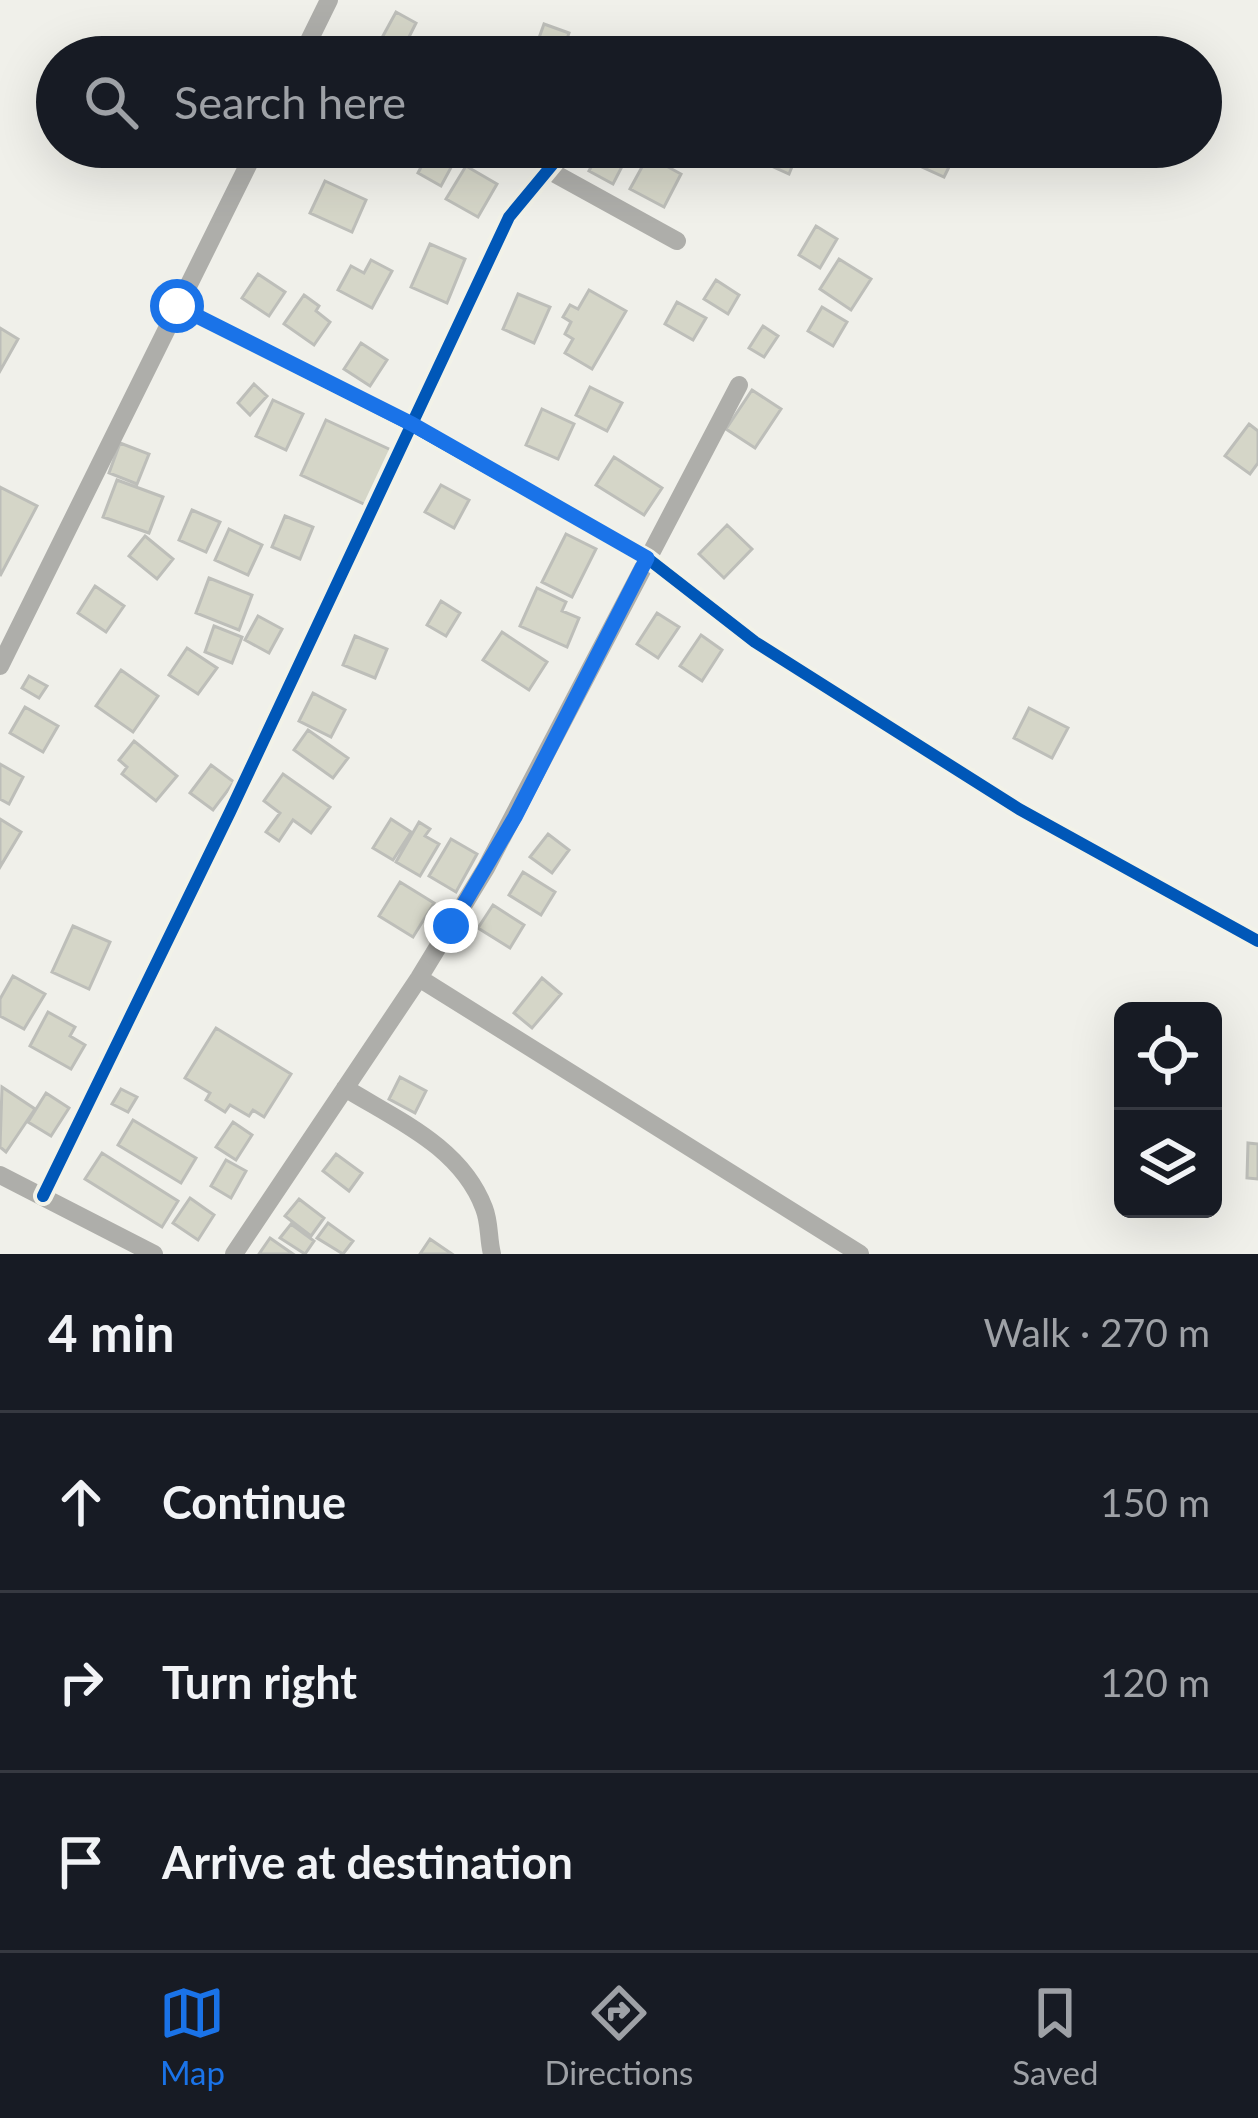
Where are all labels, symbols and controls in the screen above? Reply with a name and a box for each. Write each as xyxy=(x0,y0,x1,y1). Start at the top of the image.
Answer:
search box xyxy=(36,36,1222,168)
icon: search xyxy=(78,69,144,135)
text: Search here xyxy=(174,75,406,129)
route start xyxy=(150,279,204,333)
route end xyxy=(424,899,478,953)
map controls xyxy=(1114,1002,1222,1218)
button: locate xyxy=(1114,1002,1222,1110)
button: layers xyxy=(1114,1110,1222,1218)
text: 4 min xyxy=(48,1302,174,1363)
text: Walk · 270 m xyxy=(983,1309,1210,1355)
icon: ahead xyxy=(48,1469,114,1535)
text: Continue xyxy=(162,1475,346,1529)
text: 150 m xyxy=(1100,1479,1210,1525)
icon: right xyxy=(48,1649,114,1715)
text: Turn right xyxy=(162,1655,357,1709)
text: 120 m xyxy=(1100,1659,1210,1705)
icon: arrive xyxy=(48,1829,114,1895)
text: Arrive at destination xyxy=(162,1835,573,1889)
tab: Map xyxy=(159,1980,225,2092)
tab: Directions xyxy=(544,1980,693,2092)
tab: Saved xyxy=(1012,1980,1099,2092)

